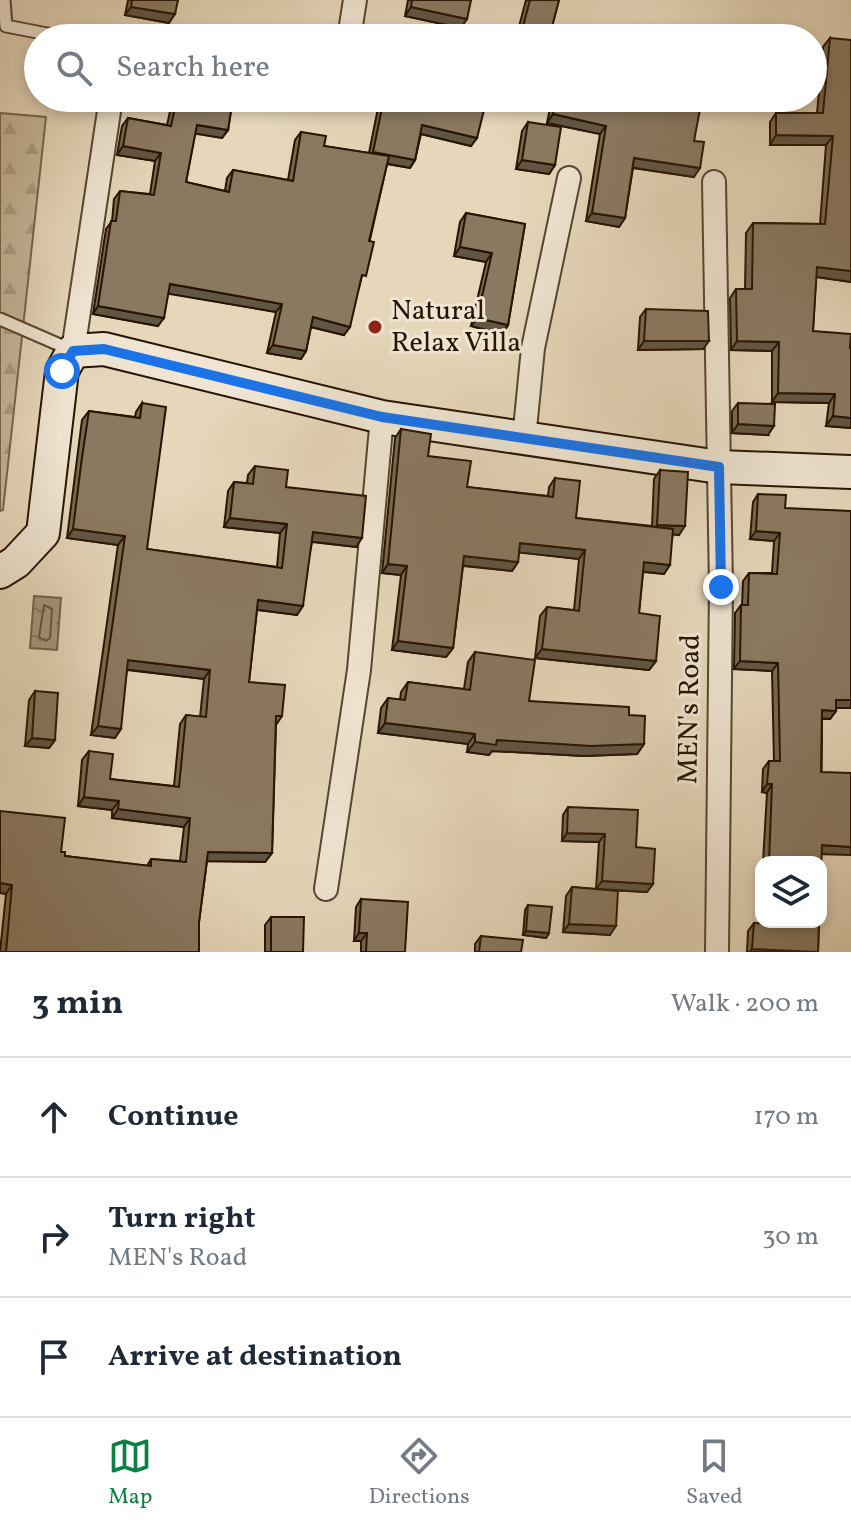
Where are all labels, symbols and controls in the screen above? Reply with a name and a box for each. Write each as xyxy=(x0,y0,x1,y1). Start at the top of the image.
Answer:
search box xyxy=(24,24,827,112)
icon: search xyxy=(52,46,96,90)
text: Search here xyxy=(116,47,270,89)
place label: Natural Relax Villa xyxy=(391,292,521,363)
marker: Natural Relax Villa xyxy=(366,318,384,336)
route start xyxy=(44,353,80,389)
route end xyxy=(703,569,739,605)
street label: MEN's Road xyxy=(669,634,711,784)
map controls xyxy=(755,856,827,928)
button: layers xyxy=(755,856,827,928)
text: 3 min xyxy=(32,981,123,1028)
text: Walk · 200 m xyxy=(671,986,819,1022)
icon: ahead xyxy=(32,1095,76,1139)
text: Continue xyxy=(108,1096,239,1138)
text: 170 m xyxy=(754,1099,819,1135)
text: Turn right xyxy=(108,1198,256,1240)
icon: right xyxy=(32,1215,76,1259)
text: 30 m xyxy=(762,1219,819,1255)
text: MEN's Road xyxy=(108,1240,247,1276)
icon: arrive xyxy=(32,1335,76,1379)
text: Arrive at destination xyxy=(108,1336,402,1378)
tab: Map xyxy=(108,1434,152,1513)
tab: Directions xyxy=(369,1434,470,1513)
tab: Saved xyxy=(686,1434,743,1513)

